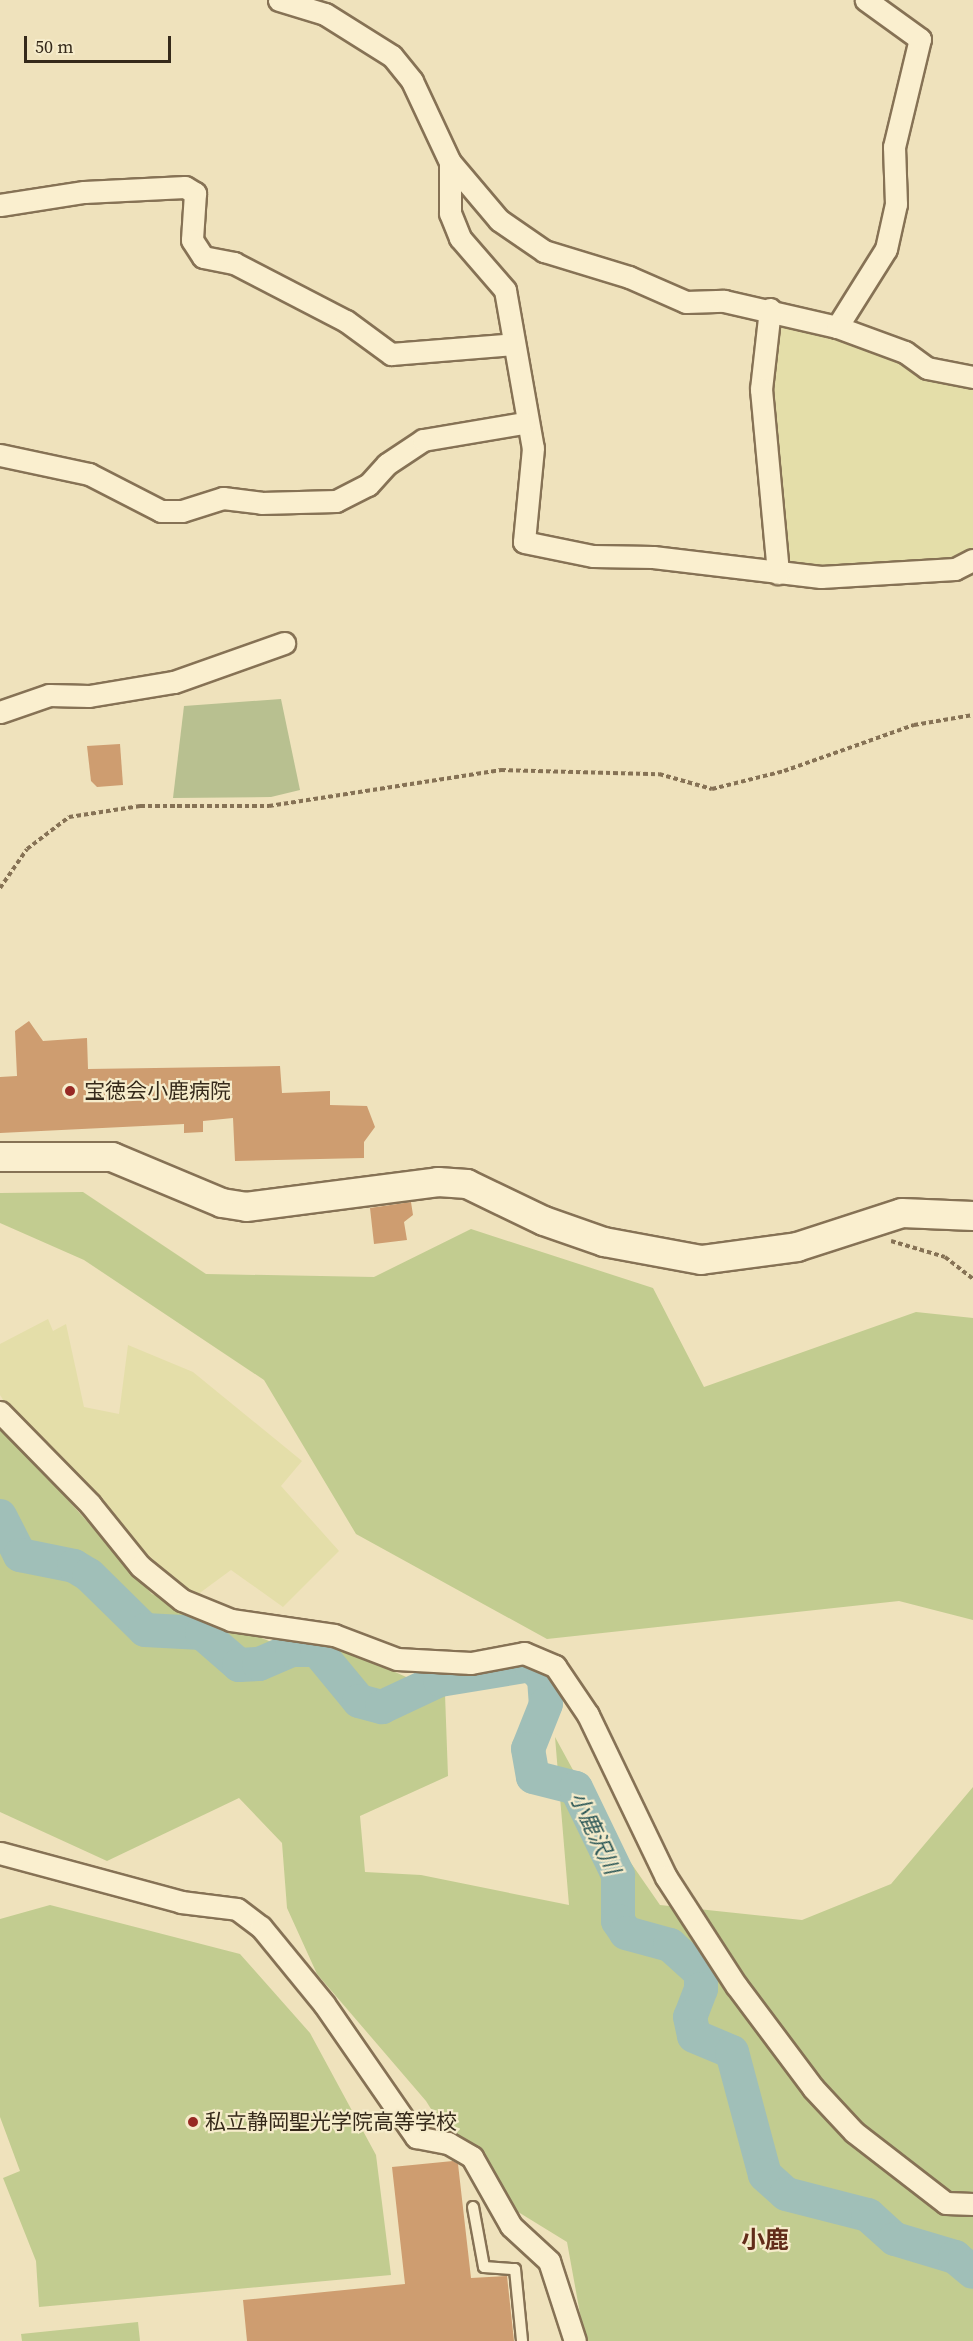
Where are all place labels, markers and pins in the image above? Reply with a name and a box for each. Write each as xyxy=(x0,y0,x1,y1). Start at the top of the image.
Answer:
place label: 宝徳会小鹿病院 xyxy=(84,1078,231,1104)
marker: 宝徳会小鹿病院 xyxy=(61,1082,79,1100)
place label: 私立静岡聖光学院高等学校 xyxy=(205,2109,457,2135)
marker: 私立静岡聖光学院高等学校 xyxy=(186,2115,200,2129)

